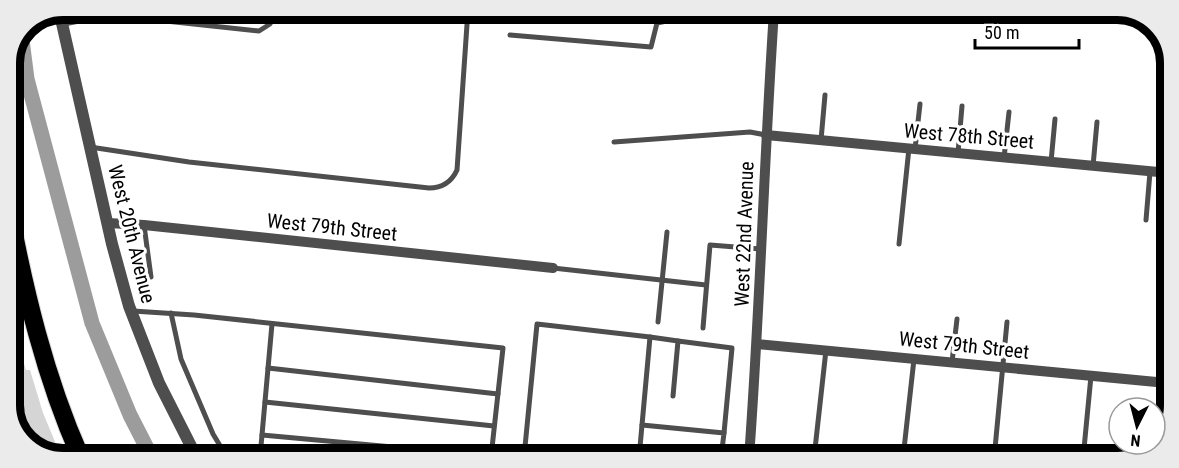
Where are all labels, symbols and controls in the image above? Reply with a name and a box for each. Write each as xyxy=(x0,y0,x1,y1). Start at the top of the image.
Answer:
scale bar xyxy=(975,12,1078,50)
text: 50 m xyxy=(984,22,1019,43)
street label: West 78th Street xyxy=(903,118,1035,154)
street label: West 22nd Avenue xyxy=(729,161,759,307)
street label: West 20th Avenue xyxy=(103,162,161,306)
street label: West 79th Street xyxy=(266,208,398,246)
street label: West 79th Street xyxy=(898,326,1030,364)
north arrow xyxy=(1107,396,1167,456)
text: N xyxy=(1130,430,1141,450)

